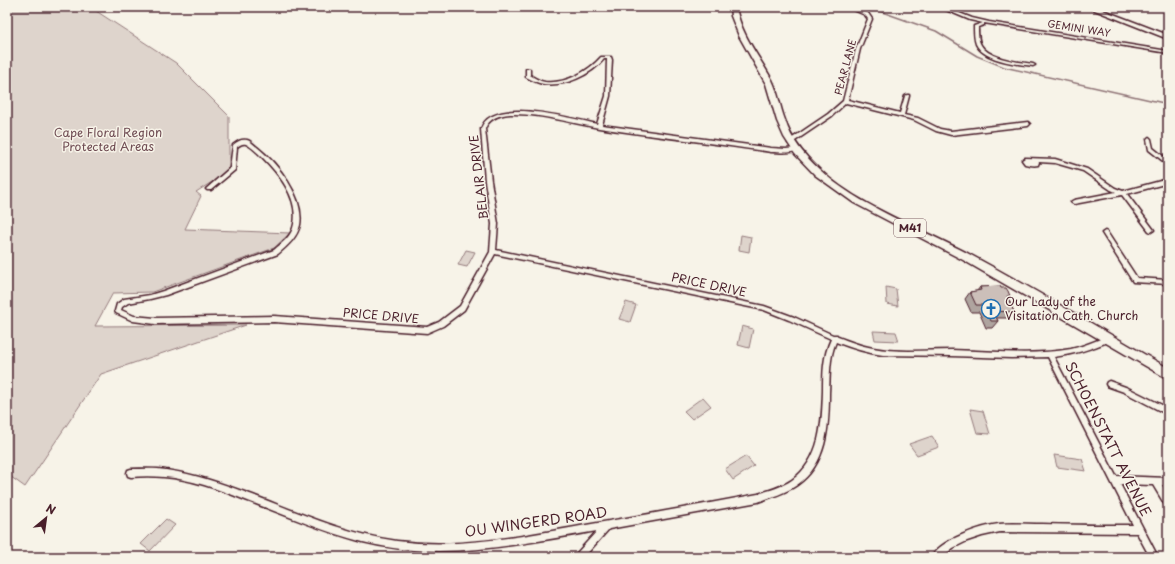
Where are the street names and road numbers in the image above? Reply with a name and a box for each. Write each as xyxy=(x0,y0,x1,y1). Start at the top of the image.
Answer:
street label: GEMINI WAY xyxy=(1046,15,1112,40)
street label: PEAR LANE xyxy=(830,37,859,96)
street label: BELAIR DRIVE xyxy=(464,134,492,220)
road number: M41 xyxy=(894,219,926,237)
street label: PRICE DRIVE xyxy=(670,267,748,301)
street label: PRICE DRIVE xyxy=(342,303,420,327)
street label: SCHOENSTATT AVENUE xyxy=(1060,358,1157,520)
street label: OU WINGERD ROAD xyxy=(463,501,608,542)

